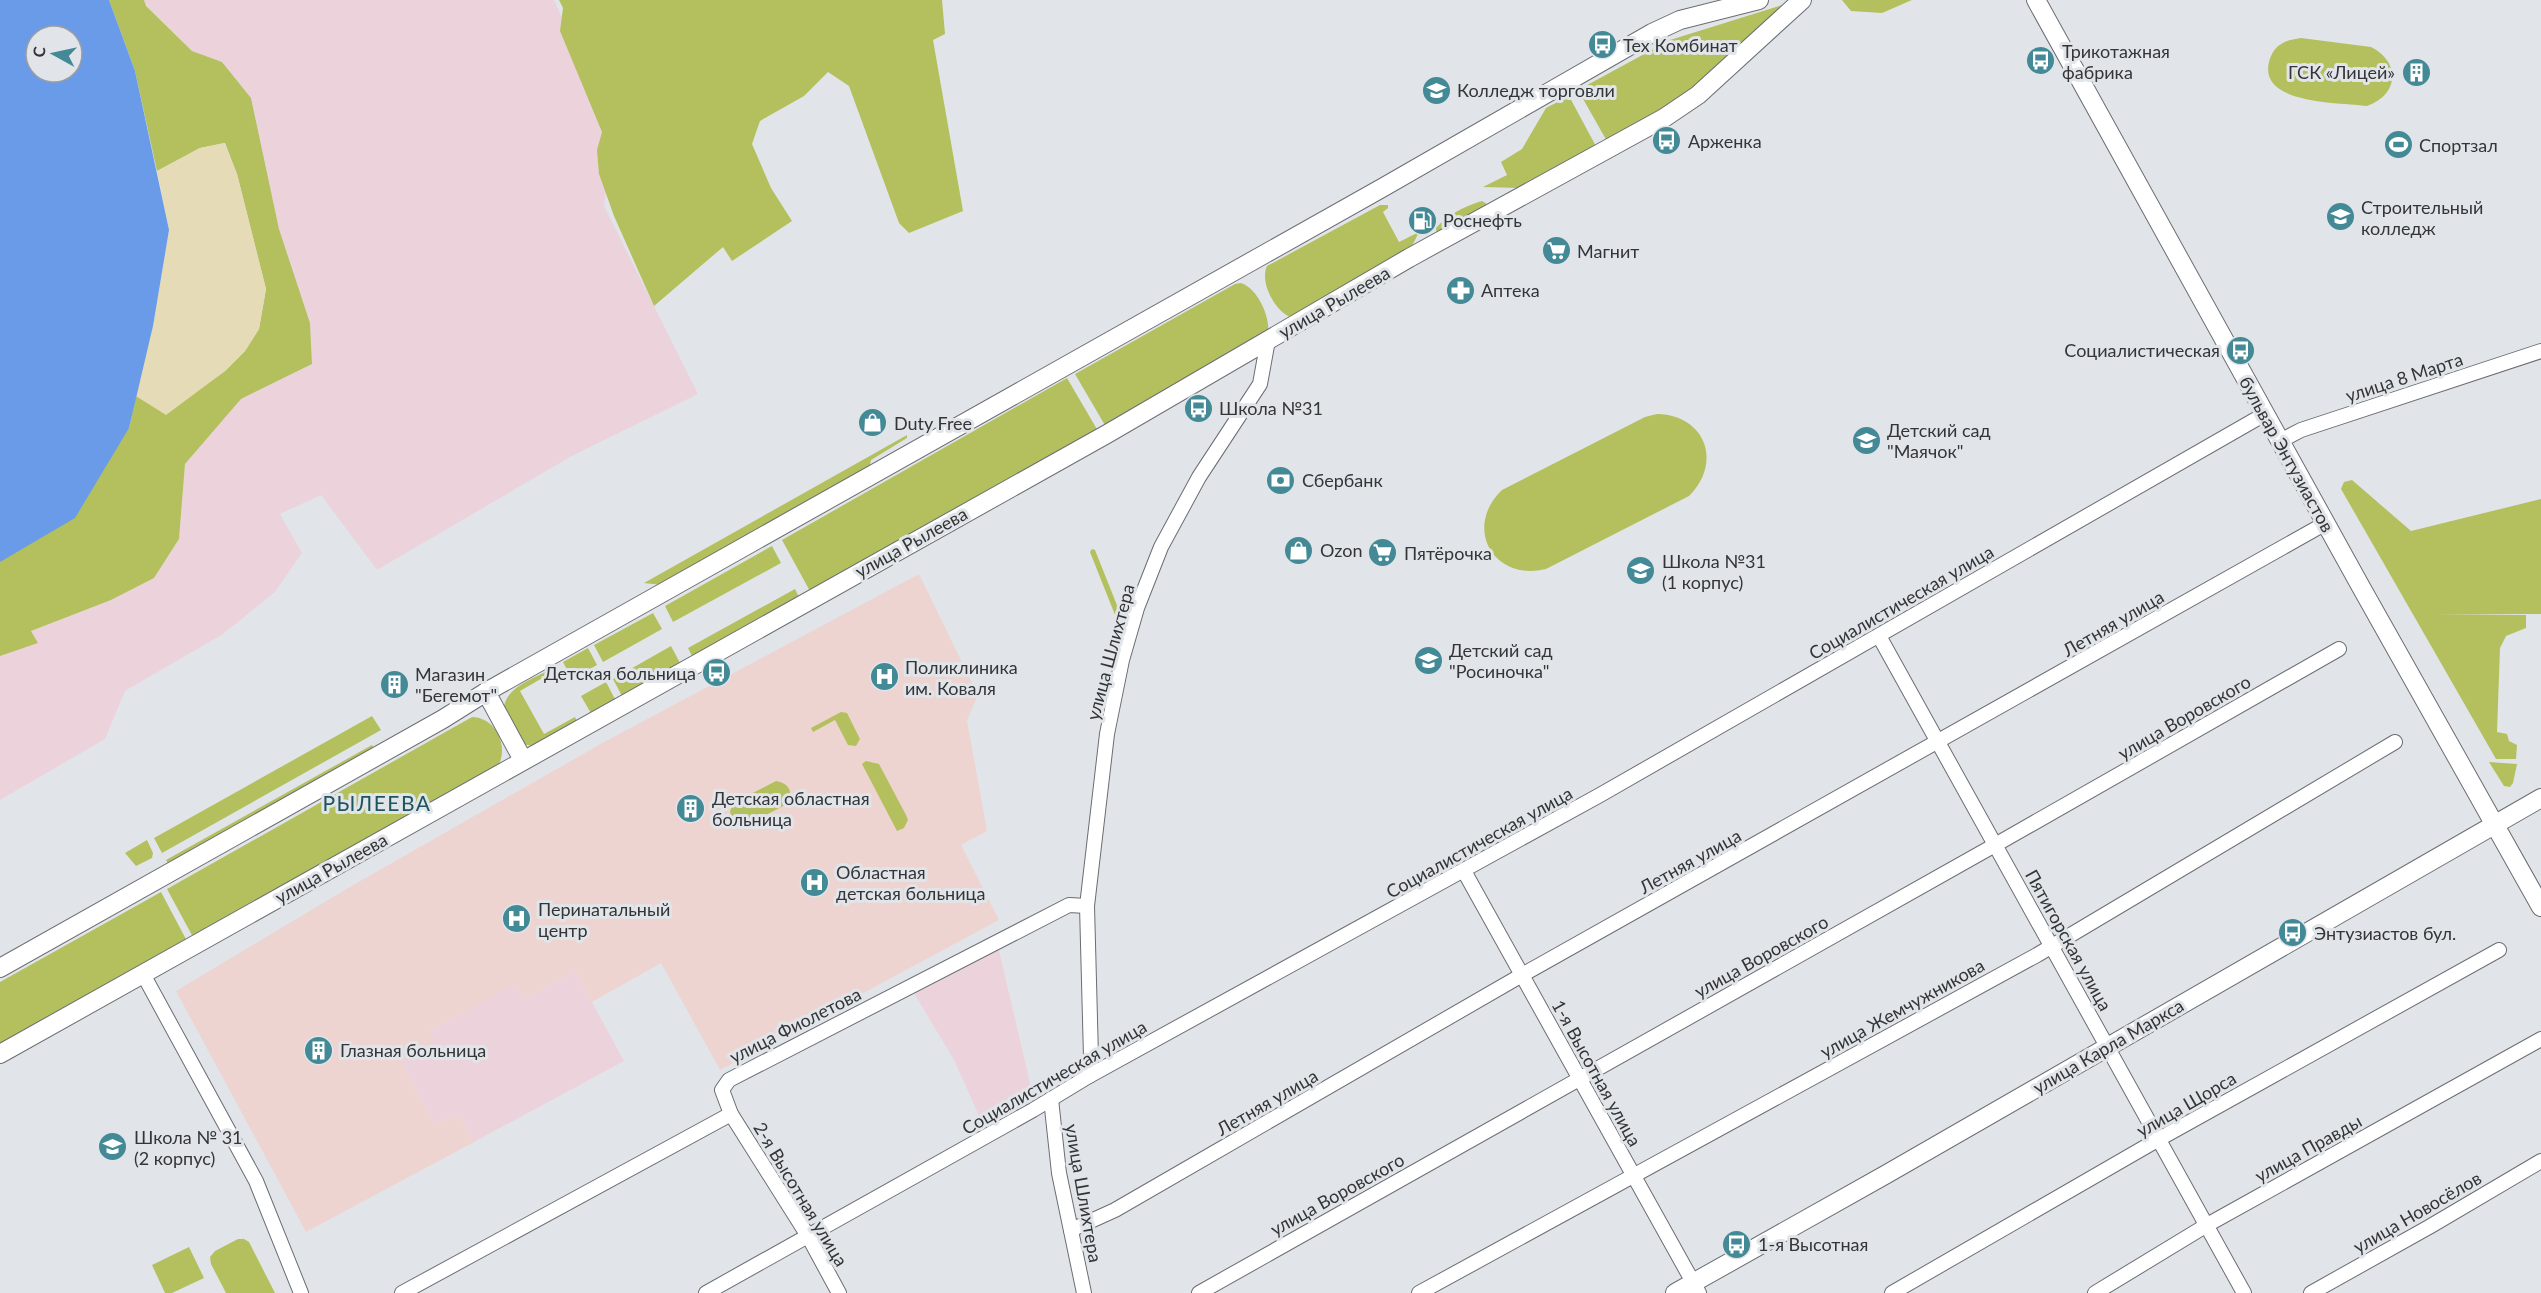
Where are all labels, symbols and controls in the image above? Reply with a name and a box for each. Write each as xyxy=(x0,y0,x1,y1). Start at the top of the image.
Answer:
north arrow xyxy=(24,24,84,84)
bus stop icon: Тех Комбинат xyxy=(1586,29,1618,61)
place label: Тех Комбинат xyxy=(1623,34,1738,56)
place label: Трикотажная фабрика xyxy=(2062,40,2170,83)
text: С xyxy=(29,45,49,58)
bus stop icon: Трикотажная фабрика xyxy=(2025,45,2057,77)
building icon: ГСК «Лицей» xyxy=(2400,56,2432,88)
place label: ГСК «Лицей» xyxy=(2288,61,2395,83)
school or university icon: Колледж торговли xyxy=(1420,74,1452,106)
place label: Колледж торговли xyxy=(1457,79,1615,101)
bus stop icon: Арженка xyxy=(1651,125,1683,157)
sports icon: Спортзал xyxy=(2382,129,2414,161)
place label: Арженка xyxy=(1688,130,1762,152)
place label: Спортзал xyxy=(2419,134,2498,156)
place label: Строительный колледж xyxy=(2361,196,2483,239)
school or university icon: Строительный колледж xyxy=(2324,201,2356,233)
fuel station icon: Роснефть xyxy=(1406,204,1438,236)
place label: Роснефть xyxy=(1443,209,1522,231)
supermarket icon: Магнит xyxy=(1540,235,1572,267)
place label: Магнит xyxy=(1577,240,1639,262)
street label: улица Рылеева xyxy=(1274,261,1394,343)
pharmacy icon: Аптека xyxy=(1444,274,1476,306)
place label: Аптека xyxy=(1481,279,1540,301)
bus stop icon: Социалистическая xyxy=(2225,334,2257,366)
place label: Социалистическая xyxy=(2064,339,2220,361)
street label: улица 8 Марта xyxy=(2343,348,2465,406)
street label: бульвар Энтузиастов xyxy=(2235,372,2339,536)
bus stop icon: Школа №31 xyxy=(1182,392,1214,424)
place label: Школа №31 xyxy=(1219,397,1323,419)
shop icon: Duty Free xyxy=(857,407,889,439)
place label: Duty Free xyxy=(894,412,972,434)
place label: Детский сад "Маячок" xyxy=(1887,419,1991,462)
school or university icon: Детский сад "Маячок" xyxy=(1850,424,1882,456)
bank icon: Сбербанк xyxy=(1265,464,1297,496)
place label: Сбербанк xyxy=(1302,469,1383,491)
street label: улица Рылеева xyxy=(851,502,971,582)
shop icon: Ozon xyxy=(1283,534,1315,566)
supermarket icon: Пятёрочка xyxy=(1367,537,1399,569)
place label: Ozon xyxy=(1320,539,1362,561)
street label: Социалистическая улица xyxy=(1805,540,1997,664)
place label: Пятёрочка xyxy=(1404,542,1492,564)
place label: Школа №31 (1 корпус) xyxy=(1662,550,1766,593)
school or university icon: Школа №31 (1 корпус) xyxy=(1625,555,1657,587)
street label: улица Шлихтера xyxy=(1081,581,1139,723)
street label: Летняя улица xyxy=(2058,585,2167,661)
place label: Детский сад "Росиночка" xyxy=(1449,639,1553,682)
school or university icon: Детский сад "Росиночка" xyxy=(1412,644,1444,676)
place label: Поликлиника им. Коваля xyxy=(905,656,1018,699)
bus stop icon: Детская больница xyxy=(701,657,733,689)
hospital icon: Поликлиника им. Коваля xyxy=(868,661,900,693)
place label: Детская больница xyxy=(544,662,696,684)
place label: Магазин "Бегемот" xyxy=(415,663,497,706)
building icon: Магазин "Бегемот" xyxy=(378,668,410,700)
street label: улица Воровского xyxy=(2114,670,2254,764)
street label: Социалистическая улица xyxy=(1382,782,1576,902)
place label: Детская областная больница xyxy=(712,787,870,830)
district label: РЫЛЕЕВА xyxy=(322,790,432,815)
building icon: Детская областная больница xyxy=(675,792,707,824)
street label: Летняя улица xyxy=(1634,824,1745,898)
street label: улица Рылеева xyxy=(271,828,391,908)
place label: Областная детская больница xyxy=(836,861,985,904)
hospital icon: Областная детская больница xyxy=(799,866,831,898)
street label: Пятигорская улица xyxy=(2021,866,2117,1014)
place label: Перинатальный центр xyxy=(538,898,670,941)
hospital icon: Перинатальный центр xyxy=(501,903,533,935)
street label: улица Воровского xyxy=(1690,910,1832,1002)
bus stop icon: Энтузиастов бул. xyxy=(2277,917,2309,949)
place label: Энтузиастов бул. xyxy=(2314,922,2456,944)
street label: улица Жемчужникова xyxy=(1816,954,1988,1062)
street label: улица Фиолетова xyxy=(726,982,864,1068)
street label: улица Карла Маркса xyxy=(2029,994,2187,1098)
street label: 1-я Высотная улица xyxy=(1548,996,1646,1150)
street label: Социалистическая улица xyxy=(958,1015,1150,1139)
building icon: Глазная больница xyxy=(303,1034,335,1066)
place label: Глазная больница xyxy=(340,1039,486,1061)
street label: Летняя улица xyxy=(1212,1064,1321,1140)
street label: улица Щорса xyxy=(2132,1067,2240,1141)
street label: улица Правды xyxy=(2251,1110,2365,1186)
street label: 2-я Высотная улица xyxy=(749,1118,853,1270)
street label: улица Шлихтера xyxy=(1061,1122,1107,1264)
place label: Школа № 31 (2 корпус) xyxy=(134,1126,243,1169)
school or university icon: Школа № 31 (2 корпус) xyxy=(97,1131,129,1163)
street label: улица Воровского xyxy=(1266,1148,1408,1240)
street label: улица Новосёлов xyxy=(2349,1166,2485,1258)
bus stop icon: 1-я Высотная xyxy=(1721,1228,1753,1260)
place label: 1-я Высотная xyxy=(1758,1233,1868,1255)

